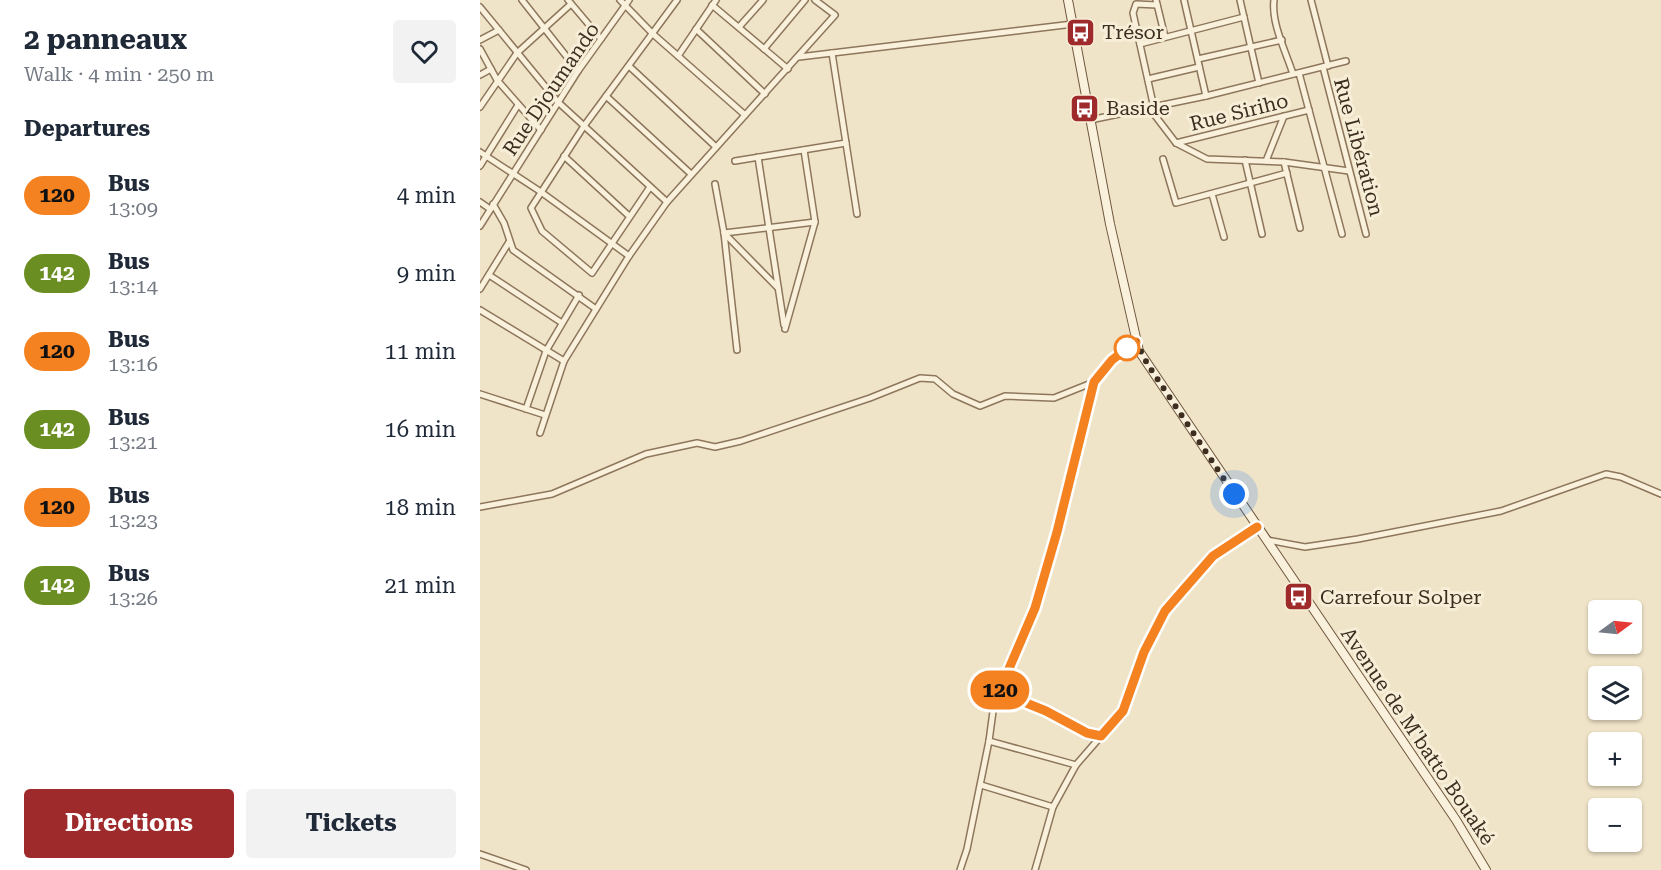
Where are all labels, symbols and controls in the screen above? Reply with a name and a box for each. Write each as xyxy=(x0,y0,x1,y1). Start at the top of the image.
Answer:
bus stop icon: Trésor xyxy=(1065,16,1097,48)
street label: Rue Djoumando xyxy=(498,18,604,160)
button: heart xyxy=(393,20,456,83)
place label: Trésor xyxy=(1102,20,1164,44)
text: 2 panneaux xyxy=(24,23,187,56)
text: Walk · 4 min · 250 m xyxy=(24,62,214,86)
street label: Rue Libération xyxy=(1329,75,1389,219)
street label: Rue Siriho xyxy=(1187,88,1291,136)
bus stop icon: Baside xyxy=(1069,92,1101,124)
place label: Baside xyxy=(1106,96,1170,120)
text: Departures xyxy=(24,116,150,141)
text: Bus xyxy=(108,171,150,196)
text: 120 xyxy=(39,183,75,207)
text: 4 min xyxy=(397,183,456,208)
text: 13:09 xyxy=(108,196,158,220)
text: Bus xyxy=(108,249,150,274)
text: 142 xyxy=(39,261,75,285)
text: 9 min xyxy=(397,261,456,286)
text: 13:14 xyxy=(108,274,158,298)
text: Bus xyxy=(108,327,150,352)
unlabelled marker xyxy=(1114,335,1140,361)
text: 120 xyxy=(39,339,75,363)
text: 11 min xyxy=(385,339,456,364)
text: 13:16 xyxy=(108,352,158,376)
text: Bus xyxy=(108,405,150,430)
text: 142 xyxy=(39,417,75,441)
text: 16 min xyxy=(385,417,456,442)
text: 13:21 xyxy=(108,430,158,454)
your location xyxy=(1219,479,1249,509)
text: Bus xyxy=(108,483,150,508)
text: 120 xyxy=(39,495,75,519)
text: 18 min xyxy=(385,495,456,520)
text: 13:23 xyxy=(108,508,158,532)
text: Bus xyxy=(108,561,150,586)
text: 142 xyxy=(39,573,75,597)
text: 21 min xyxy=(385,573,456,598)
bus stop icon: Carrefour Solper xyxy=(1283,581,1315,613)
place label: Carrefour Solper xyxy=(1320,585,1482,609)
text: 13:26 xyxy=(108,586,158,610)
north arrow xyxy=(1588,600,1642,654)
map controls xyxy=(1588,600,1642,852)
street label: Avenue de M'batto Bouaké xyxy=(1336,623,1500,849)
button: layers xyxy=(1588,666,1642,720)
line badge: 120 xyxy=(966,670,1034,710)
text: 120 xyxy=(982,678,1018,702)
button: + xyxy=(1588,732,1642,786)
button: Directions xyxy=(24,789,234,858)
button: Tickets xyxy=(246,789,456,858)
button: − xyxy=(1588,798,1642,852)

